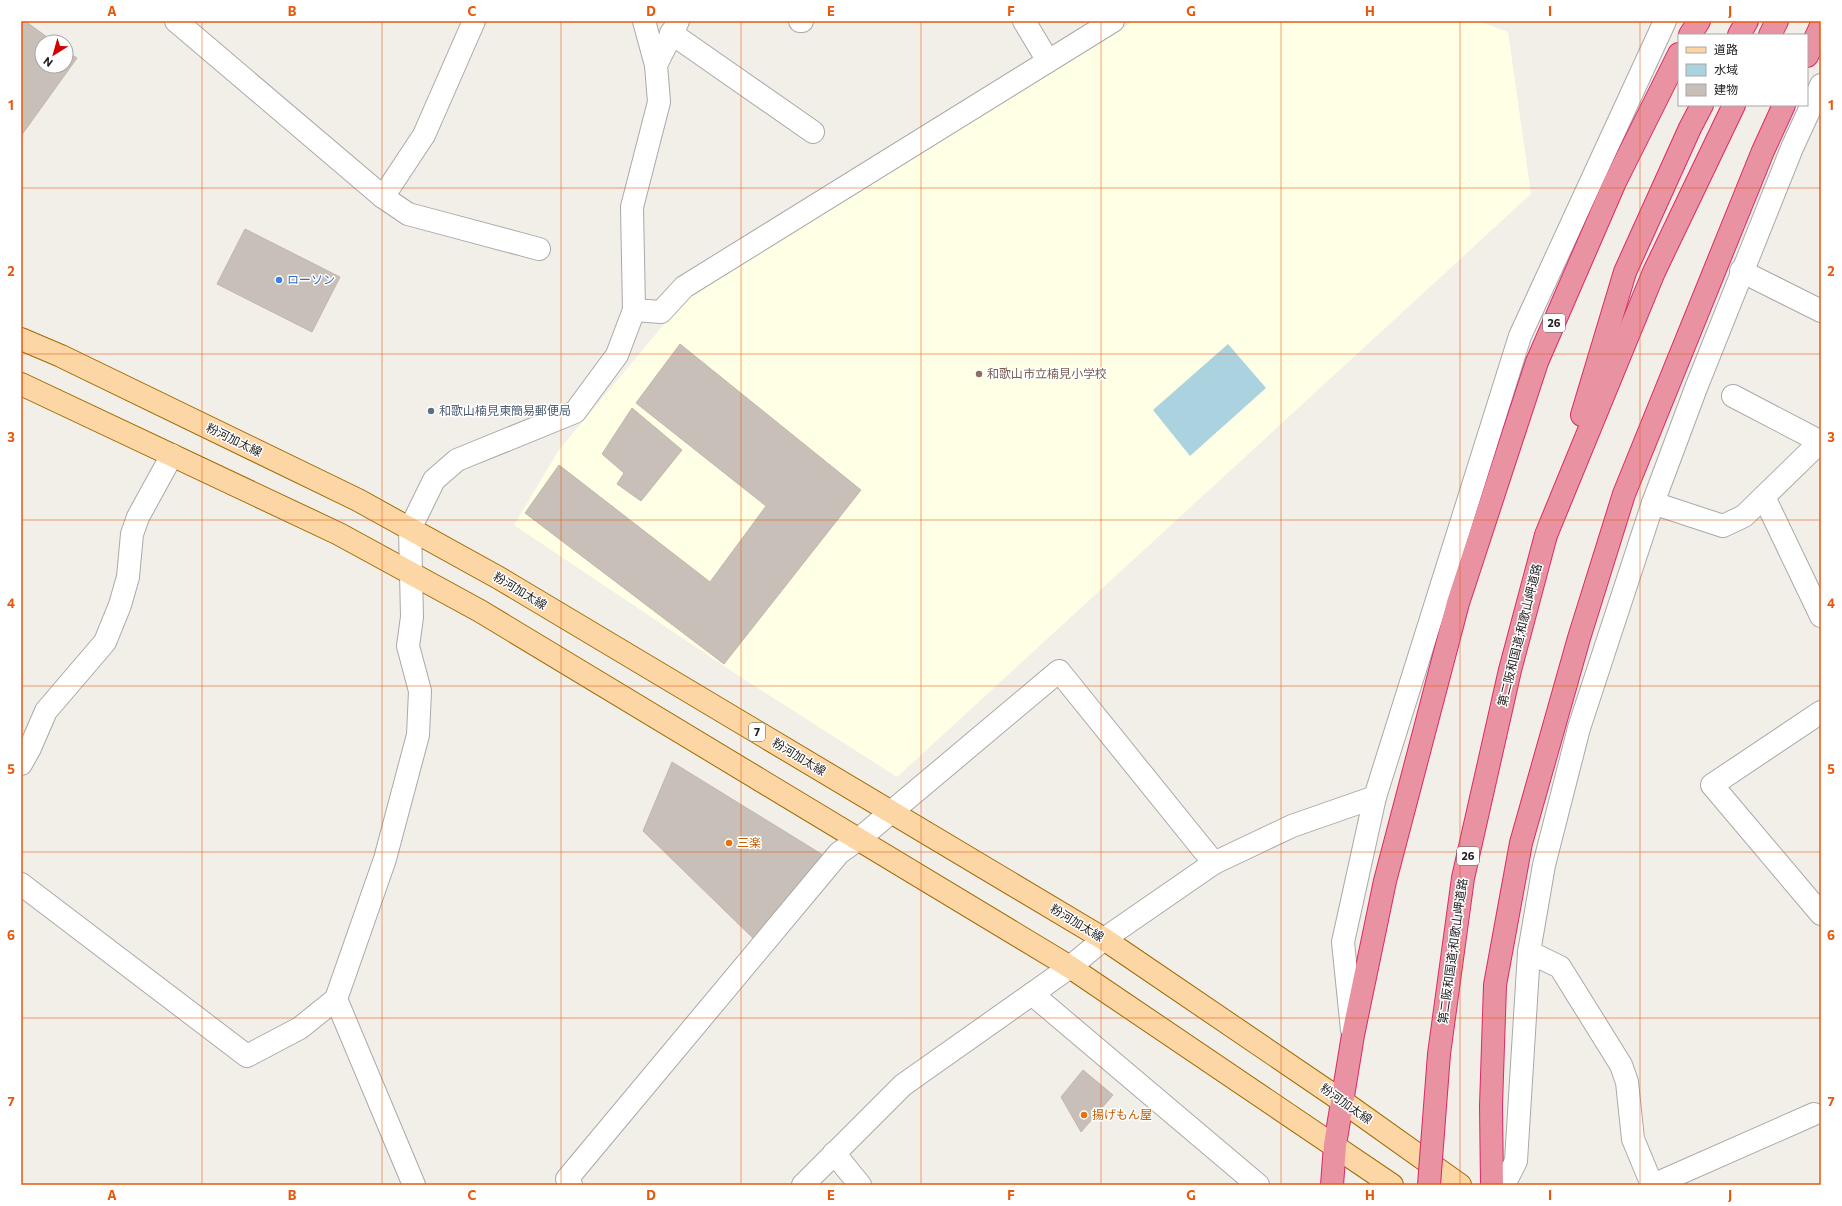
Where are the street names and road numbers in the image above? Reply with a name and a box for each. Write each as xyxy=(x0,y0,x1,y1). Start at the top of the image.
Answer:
road number: 26 xyxy=(1543,314,1565,332)
street label: 粉河加太線 xyxy=(204,420,264,459)
street label: 第二阪和国道;和歌山岬道路 xyxy=(1494,562,1545,708)
street label: 粉河加太線 xyxy=(491,569,550,612)
road number: 7 xyxy=(749,723,765,741)
street label: 粉河加太線 xyxy=(770,735,829,778)
road number: 26 xyxy=(1457,847,1479,865)
street label: 第二阪和国道;和歌山岬道路 xyxy=(1435,877,1470,1025)
street label: 粉河加太線 xyxy=(1048,901,1107,944)
street label: 粉河加太線 xyxy=(1318,1080,1375,1126)

